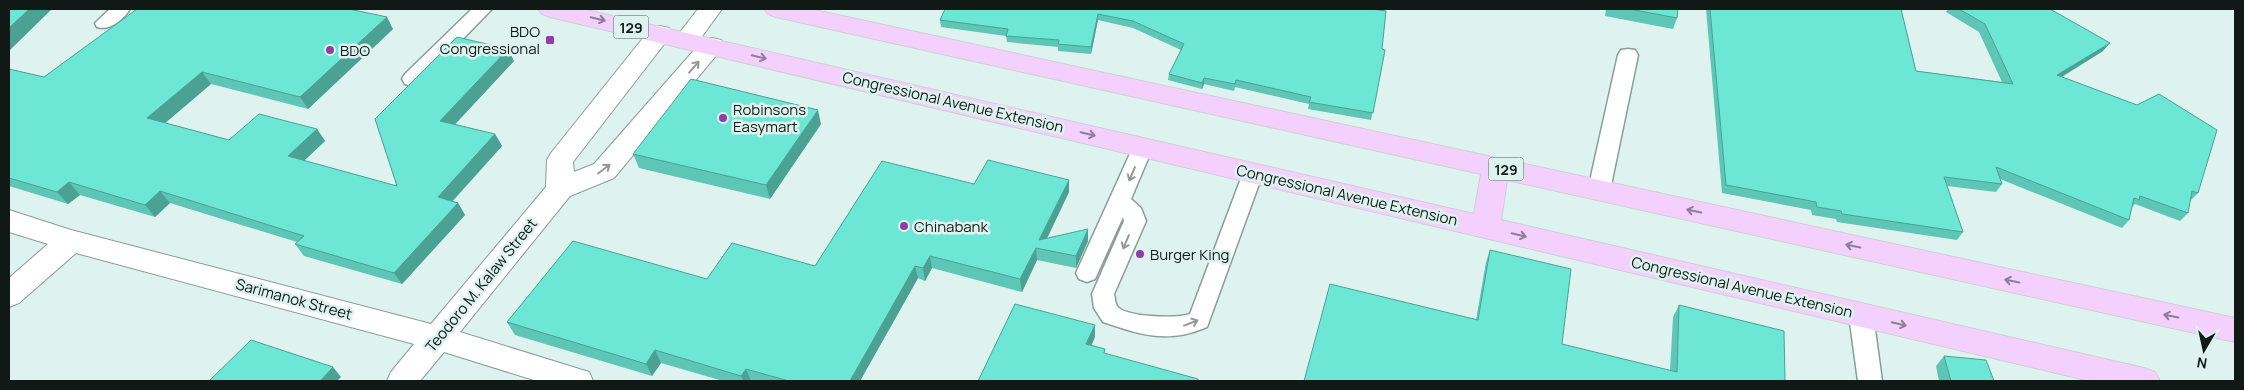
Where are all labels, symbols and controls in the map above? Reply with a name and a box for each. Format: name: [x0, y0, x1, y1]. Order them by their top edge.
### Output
one-way arrow: [589, 15, 605, 25]
road number: 129: [614, 16, 648, 38]
place label: BDO Congressional: [440, 21, 540, 59]
marker: BDO Congressional: [544, 34, 556, 46]
place label: BDO: [340, 40, 370, 61]
marker: BDO: [324, 44, 336, 56]
one-way arrow: [751, 53, 767, 62]
one-way arrow: [688, 61, 699, 74]
street label: Congressional Avenue Extension: [840, 66, 1066, 138]
place label: Robinsons Easymart: [733, 99, 806, 137]
marker: Robinsons Easymart: [717, 112, 729, 124]
one-way arrow: [1080, 130, 1096, 139]
road number: 129: [1488, 157, 1524, 180]
street label: Congressional Avenue Extension: [1234, 159, 1460, 231]
one-way arrow: [597, 164, 610, 175]
one-way arrow: [1126, 166, 1136, 181]
one-way arrow: [1687, 206, 1703, 215]
street label: Teodoro M. Kalaw Street: [420, 213, 542, 357]
place label: Chinabank: [914, 216, 989, 237]
marker: Chinabank: [898, 220, 910, 232]
one-way arrow: [1510, 231, 1526, 240]
one-way arrow: [1120, 234, 1130, 249]
one-way arrow: [1846, 241, 1862, 250]
place label: Burger King: [1150, 244, 1229, 265]
marker: Burger King: [1134, 248, 1146, 260]
street label: Congressional Avenue Extension: [1629, 251, 1855, 323]
street label: Sarimanok Street: [233, 273, 355, 325]
one-way arrow: [2004, 276, 2020, 285]
one-way arrow: [2163, 311, 2179, 320]
one-way arrow: [1183, 318, 1198, 327]
one-way arrow: [1890, 320, 1906, 329]
north arrow: [2179, 325, 2229, 375]
text: N: [2195, 353, 2208, 374]

